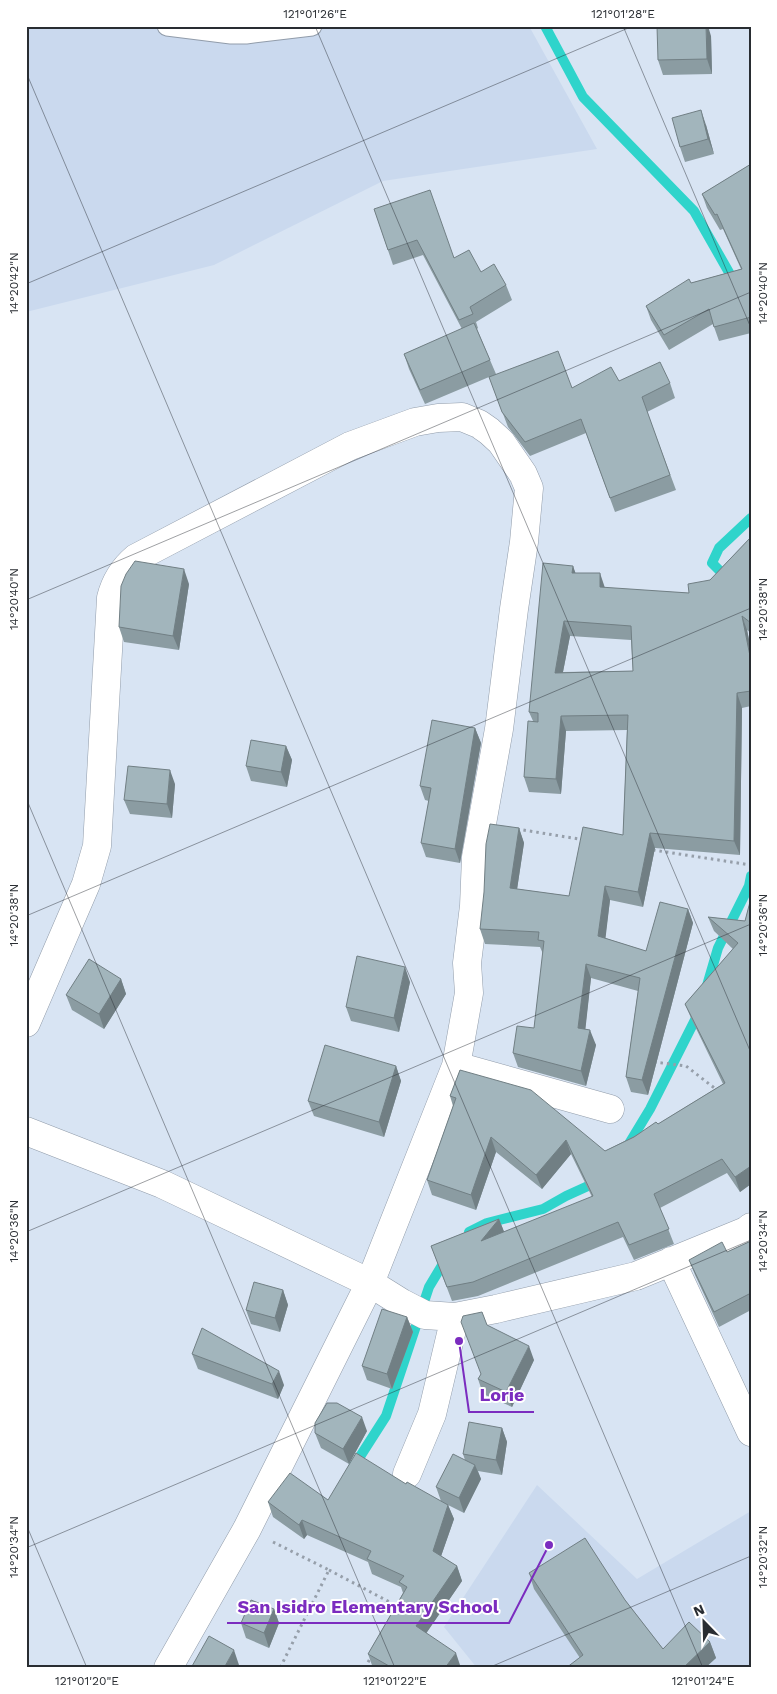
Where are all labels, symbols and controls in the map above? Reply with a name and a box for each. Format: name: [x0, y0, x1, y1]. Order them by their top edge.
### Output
text: 121°01'26"E: [283, 7, 347, 21]
text: 121°01'28"E: [591, 7, 655, 21]
text: 14°20'42"N: [7, 252, 21, 314]
text: 14°20'40"N: [756, 262, 770, 324]
text: 14°20'40"N: [7, 568, 21, 630]
text: 14°20'38"N: [756, 578, 770, 640]
text: 14°20'38"N: [7, 884, 21, 946]
text: 14°20'36"N: [756, 894, 770, 956]
text: 14°20'36"N: [7, 1200, 21, 1262]
text: 14°20'34"N: [756, 1210, 770, 1272]
callout: Lorie: [469, 1379, 534, 1412]
text: Lorie: [480, 1384, 524, 1405]
text: 14°20'34"N: [7, 1516, 21, 1578]
text: 14°20'32"N: [756, 1526, 770, 1588]
callout: San Isidro Elementary School: [227, 1590, 509, 1623]
text: San Isidro Elementary School: [237, 1596, 499, 1617]
north arrow: [680, 1596, 730, 1646]
text: N: [691, 1601, 707, 1619]
text: 121°01'20"E: [55, 1674, 119, 1688]
text: 121°01'22"E: [363, 1674, 427, 1688]
text: 121°01'24"E: [672, 1674, 735, 1688]

